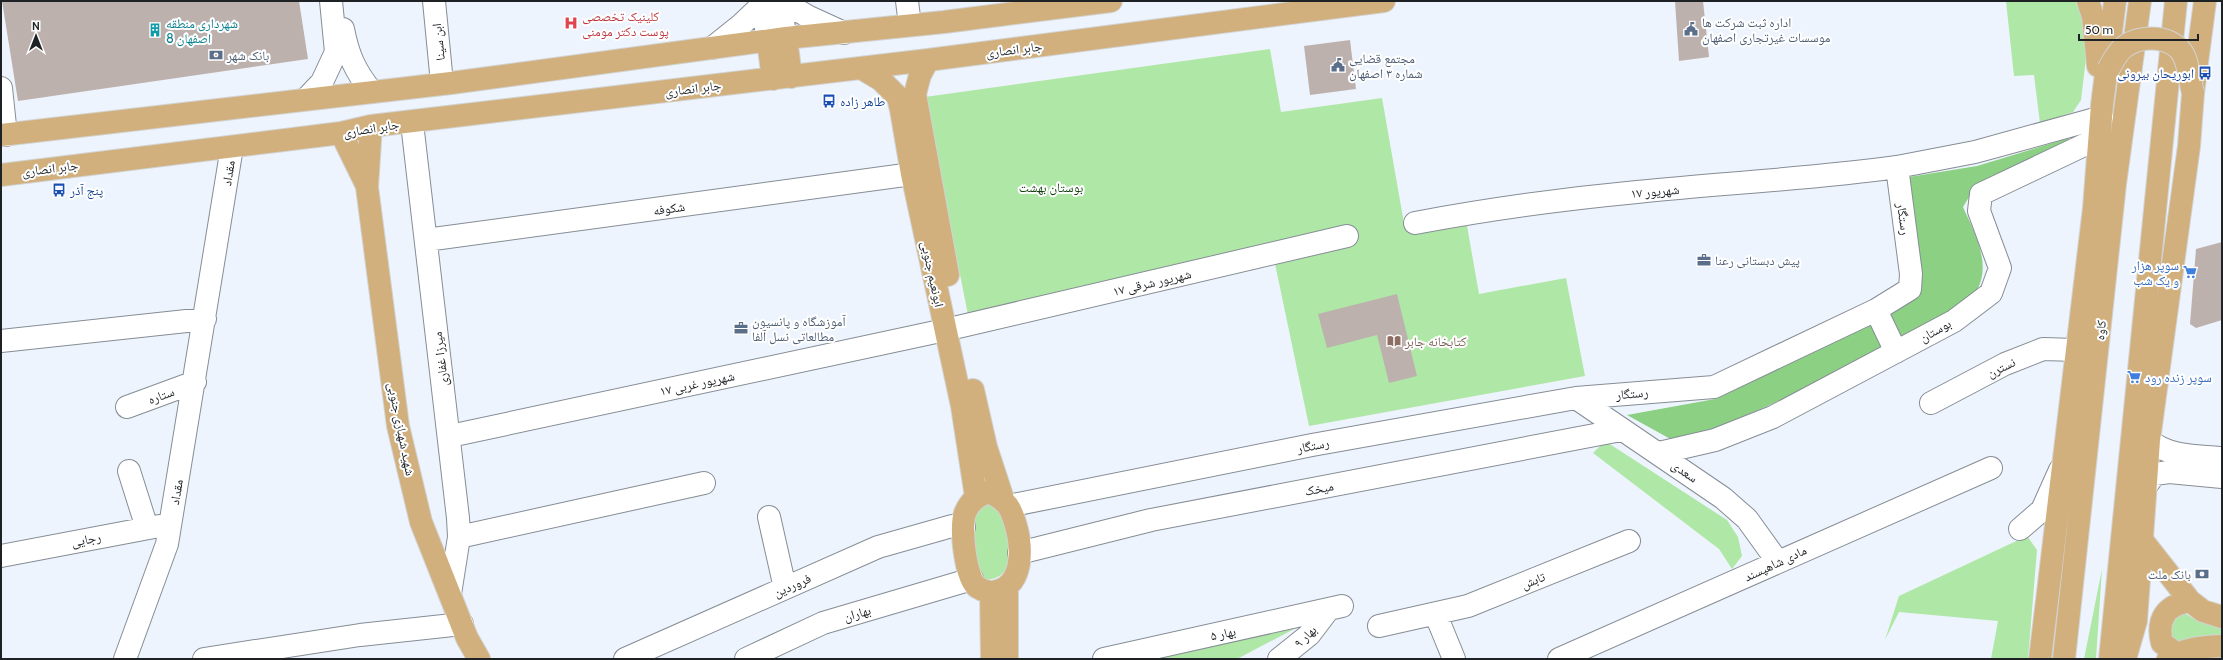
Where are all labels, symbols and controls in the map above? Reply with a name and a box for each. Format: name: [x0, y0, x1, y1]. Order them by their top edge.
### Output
place label: کلینیک تخصصی پوست دکتر مومنی: [582, 8, 669, 40]
place label: اداره ثبت شرکت ها موسسات غیرتجاری اصفهان: [1702, 14, 1831, 46]
place label: شهرداری منطقه 8 اصفهان: [166, 15, 238, 47]
hospital icon: کلینیک تخصصی پوست دکتر مومنی: [563, 15, 579, 31]
north arrow: [16, 16, 56, 56]
scale bar: [2079, 16, 2198, 42]
text: N: [32, 19, 40, 33]
public building icon: اداره ثبت شرکت ها موسسات غیرتجاری اصفهان: [1683, 21, 1699, 37]
building icon: شهرداری منطقه 8 اصفهان: [147, 22, 163, 38]
street label: ابن سینا: [428, 22, 449, 61]
text: 50 m: [2085, 22, 2113, 37]
street label: جابر انصاری: [985, 38, 1043, 61]
bank icon: بانک شهر: [208, 47, 224, 63]
place label: بانک شهر: [226, 47, 269, 64]
place label: مجتمع قضایی شماره ۳ اصفهان: [1349, 50, 1422, 82]
public building icon: مجتمع قضایی شماره ۳ اصفهان: [1330, 57, 1346, 73]
place label: ابوریحان بیرونی: [2117, 65, 2194, 82]
bus stop icon: ابوریحان بیرونی: [2197, 65, 2213, 81]
street label: جابر انصاری: [664, 77, 722, 100]
bus stop icon: طاهر زاده: [821, 93, 837, 109]
place label: طاهر زاده: [840, 93, 885, 110]
street label: جابر انصاری: [342, 116, 400, 141]
street label: جابر انصاری: [21, 157, 79, 180]
street label: مقداد: [218, 159, 238, 187]
park label: بوستان بهشت: [1019, 179, 1083, 196]
street label: ۱۷ شهریور: [1630, 181, 1680, 202]
bus stop icon: پنج آذر: [51, 182, 67, 198]
place label: پنج آذر: [69, 182, 103, 200]
street label: شکوفه: [652, 198, 686, 219]
street label: رستگار: [1893, 201, 1914, 236]
street label: ابونعیم جنوبی: [917, 240, 948, 309]
office icon: پیش دبستانی رعنا: [1696, 252, 1712, 268]
place label: پیش دبستانی رعنا: [1715, 252, 1800, 269]
place label: سوپر هزار و یک شب: [2131, 257, 2179, 289]
supermarket icon: سوپر هزار و یک شب: [2182, 264, 2198, 280]
street label: ۱۷ شهریور شرقی: [1111, 265, 1193, 300]
place label: آموزشگاه و پانسیون مطالعاتی نسل آلفا: [752, 313, 846, 345]
street label: بوستان: [1916, 315, 1954, 346]
street label: کاوه: [2091, 319, 2110, 341]
office icon: آموزشگاه و پانسیون مطالعاتی نسل آلفا: [733, 320, 749, 336]
street label: میرزا غفاری: [429, 331, 452, 387]
library icon: کتابخانه جابر: [1386, 333, 1402, 349]
place label: کتابخانه جابر: [1404, 333, 1467, 350]
street label: نسترن: [1984, 353, 2018, 381]
street label: ۱۷ شهریور غربی: [658, 367, 736, 400]
supermarket icon: سوپر زنده رود: [2126, 369, 2142, 385]
place label: سوپر زنده رود: [2145, 369, 2212, 386]
street label: شهید شهبازی جنوبی: [384, 381, 419, 477]
street label: ستاره: [146, 383, 177, 408]
street label: رستگار: [1614, 384, 1649, 403]
street label: رستگار: [1295, 434, 1331, 457]
street label: سعدی: [1668, 456, 1701, 486]
street label: میخک: [1303, 477, 1335, 499]
street label: مقداد: [166, 478, 186, 506]
street label: رجایی: [70, 528, 102, 551]
street label: مادی شاهپسند: [1741, 542, 1809, 585]
place label: بانک ملت: [2148, 566, 2191, 582]
bank icon: بانک ملت: [2194, 566, 2210, 582]
street label: تابش: [1519, 568, 1548, 593]
street label: فروردین: [771, 570, 814, 601]
street label: بهاران: [842, 602, 873, 625]
street label: بهار ۹: [1290, 621, 1320, 651]
street label: بهار ۵: [1209, 623, 1237, 644]

